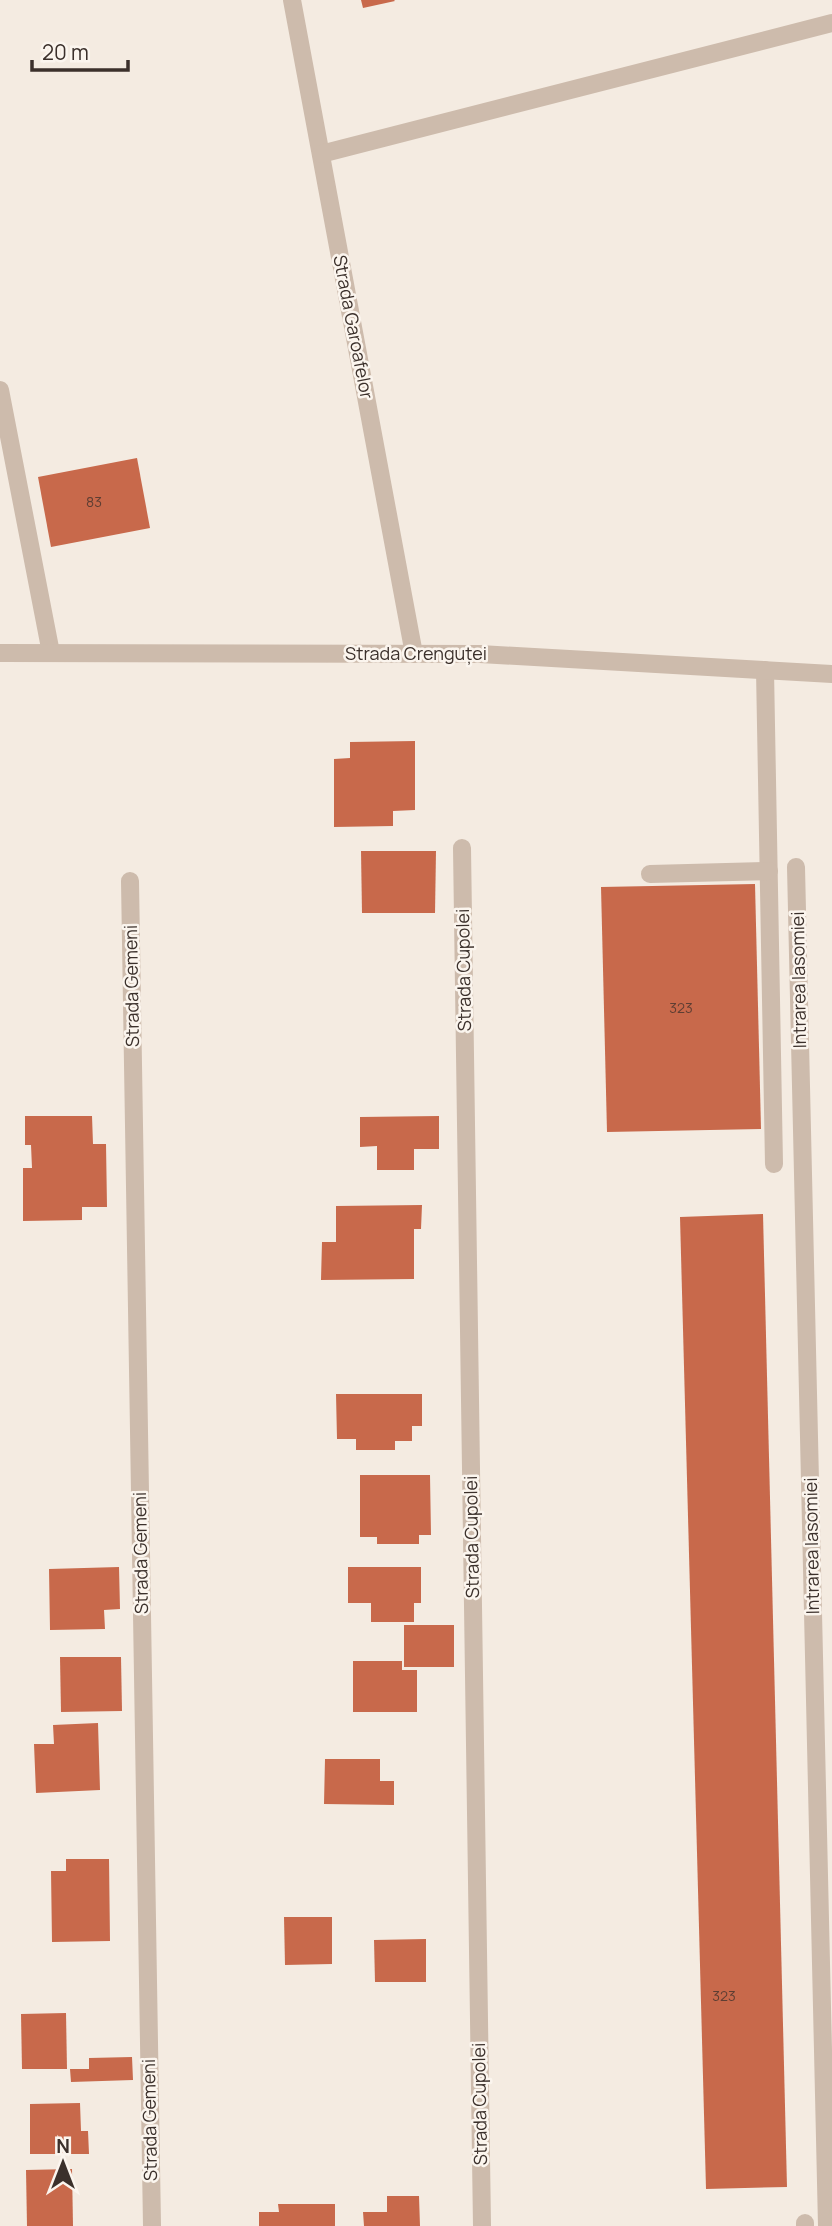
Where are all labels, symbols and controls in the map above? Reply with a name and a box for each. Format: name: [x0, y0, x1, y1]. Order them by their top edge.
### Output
scale bar: [32, 28, 128, 72]
text: 20 m: [42, 38, 89, 66]
street label: Strada Garoafelor: [328, 253, 380, 401]
house number: 83: [86, 492, 102, 511]
street label: Strada Crenguței: [345, 641, 487, 665]
street label: Strada Cupolei: [450, 909, 476, 1031]
street label: Intrarea Iasomiei: [785, 911, 811, 1049]
street label: Strada Gemeni: [118, 925, 144, 1047]
house number: 323: [669, 998, 693, 1017]
street label: Strada Cupolei: [458, 1476, 484, 1598]
street label: Intrarea Iasomiei: [798, 1477, 824, 1615]
street label: Strada Gemeni: [127, 1492, 153, 1614]
house number: 323: [712, 1986, 736, 2005]
street label: Strada Cupolei: [466, 2043, 492, 2165]
street label: Strada Gemeni: [136, 2059, 162, 2181]
north arrow: [28, 2128, 98, 2198]
text: N: [56, 2133, 70, 2159]

